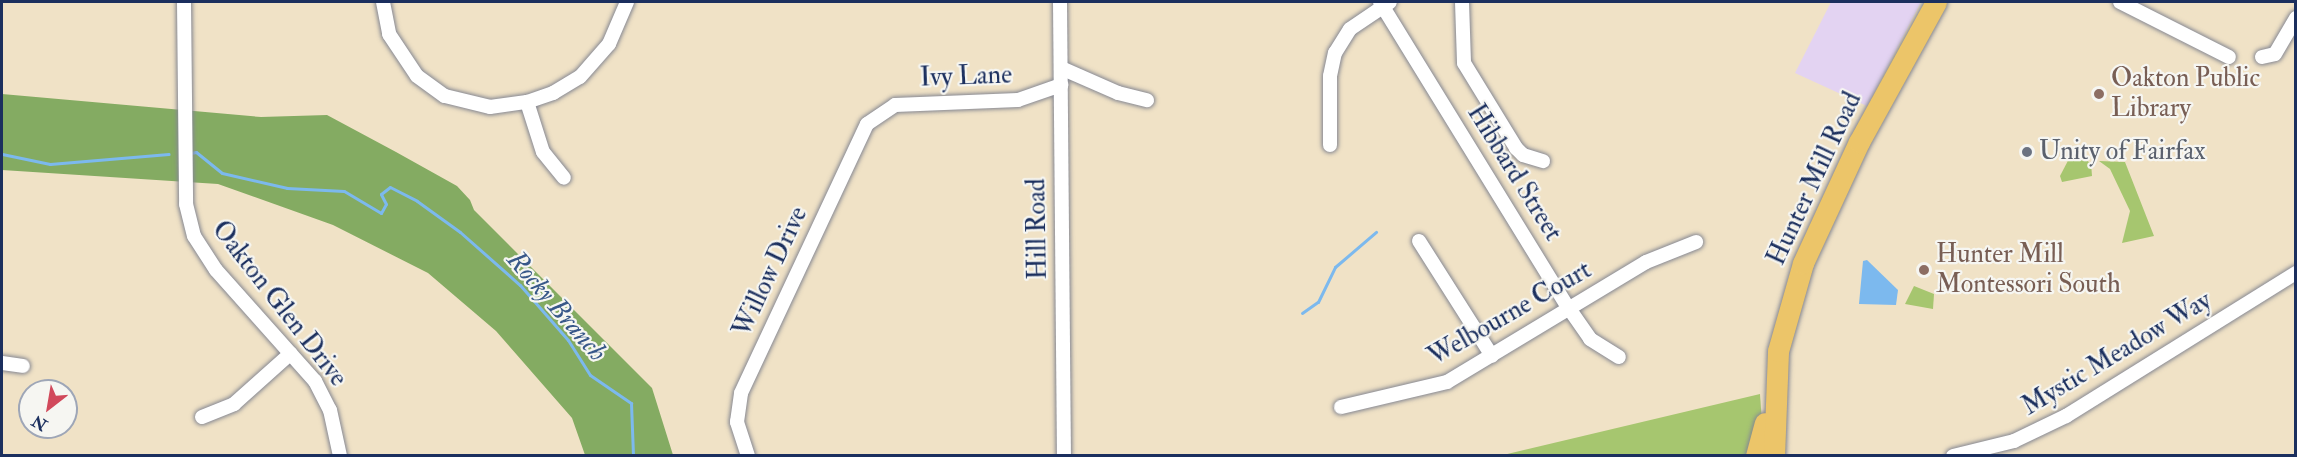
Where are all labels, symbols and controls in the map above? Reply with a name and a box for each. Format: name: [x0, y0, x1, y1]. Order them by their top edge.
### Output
street label: Ivy Lane: [919, 60, 1013, 94]
place label: Oakton Public Library: [2111, 63, 2260, 124]
street label: Hunter Mill Road: [1761, 87, 1869, 271]
marker: Oakton Public Library: [2092, 87, 2106, 101]
street label: Hibbard Street: [1460, 99, 1568, 247]
place label: Unity of Fairfax: [2039, 136, 2206, 168]
marker: Unity of Fairfax: [2020, 145, 2034, 159]
street label: Hill Road: [1022, 178, 1054, 280]
street label: Willow Drive: [727, 202, 815, 342]
street label: Oakton Glen Drive: [205, 215, 353, 393]
place label: Hunter Mill Montessori South: [1936, 239, 2121, 300]
water label: Rocky Branch: [500, 244, 614, 368]
street label: Welbourne Court: [1423, 255, 1597, 373]
marker: Hunter Mill Montessori South: [1917, 263, 1931, 277]
street label: Mystic Meadow Way: [2017, 285, 2217, 423]
north arrow: [18, 379, 78, 439]
text: N: [28, 410, 51, 435]

